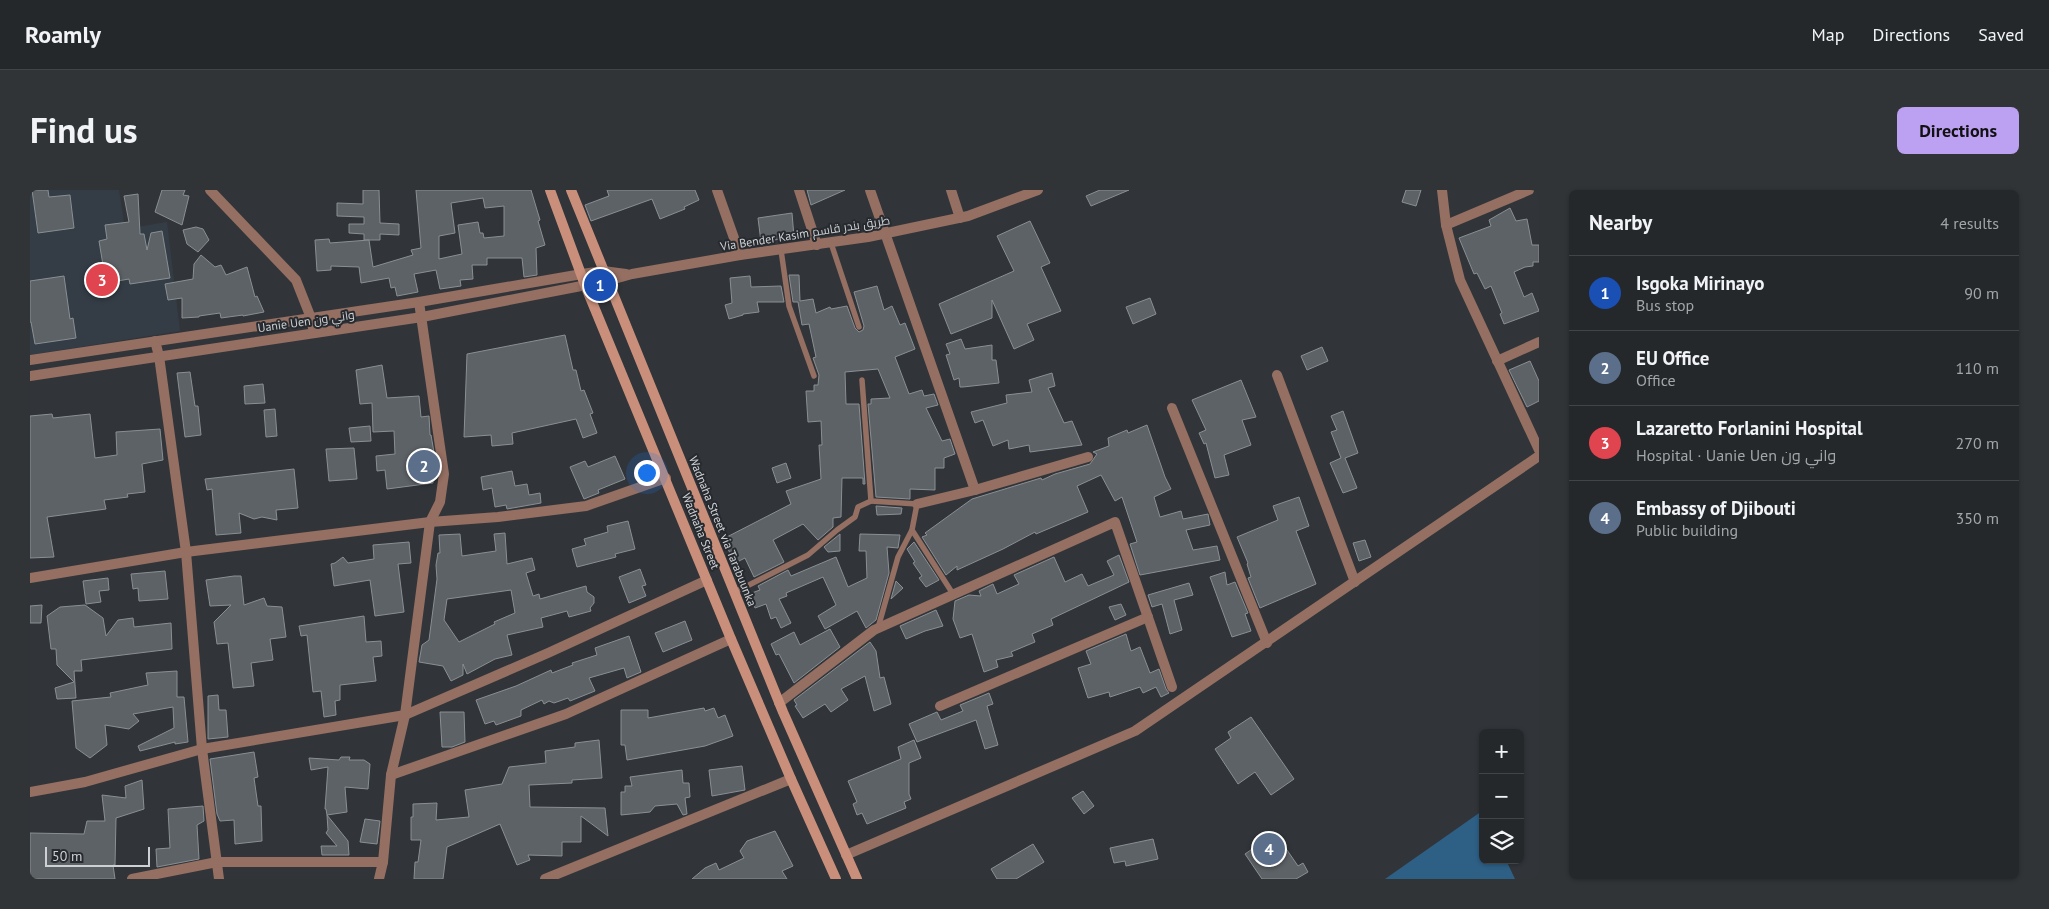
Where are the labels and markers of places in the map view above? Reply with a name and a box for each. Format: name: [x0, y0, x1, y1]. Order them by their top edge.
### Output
pin: 3: [86, 261, 118, 299]
pin: 1: [584, 266, 616, 304]
pin: 2: [408, 447, 440, 485]
pin: 4: [1253, 830, 1285, 868]

